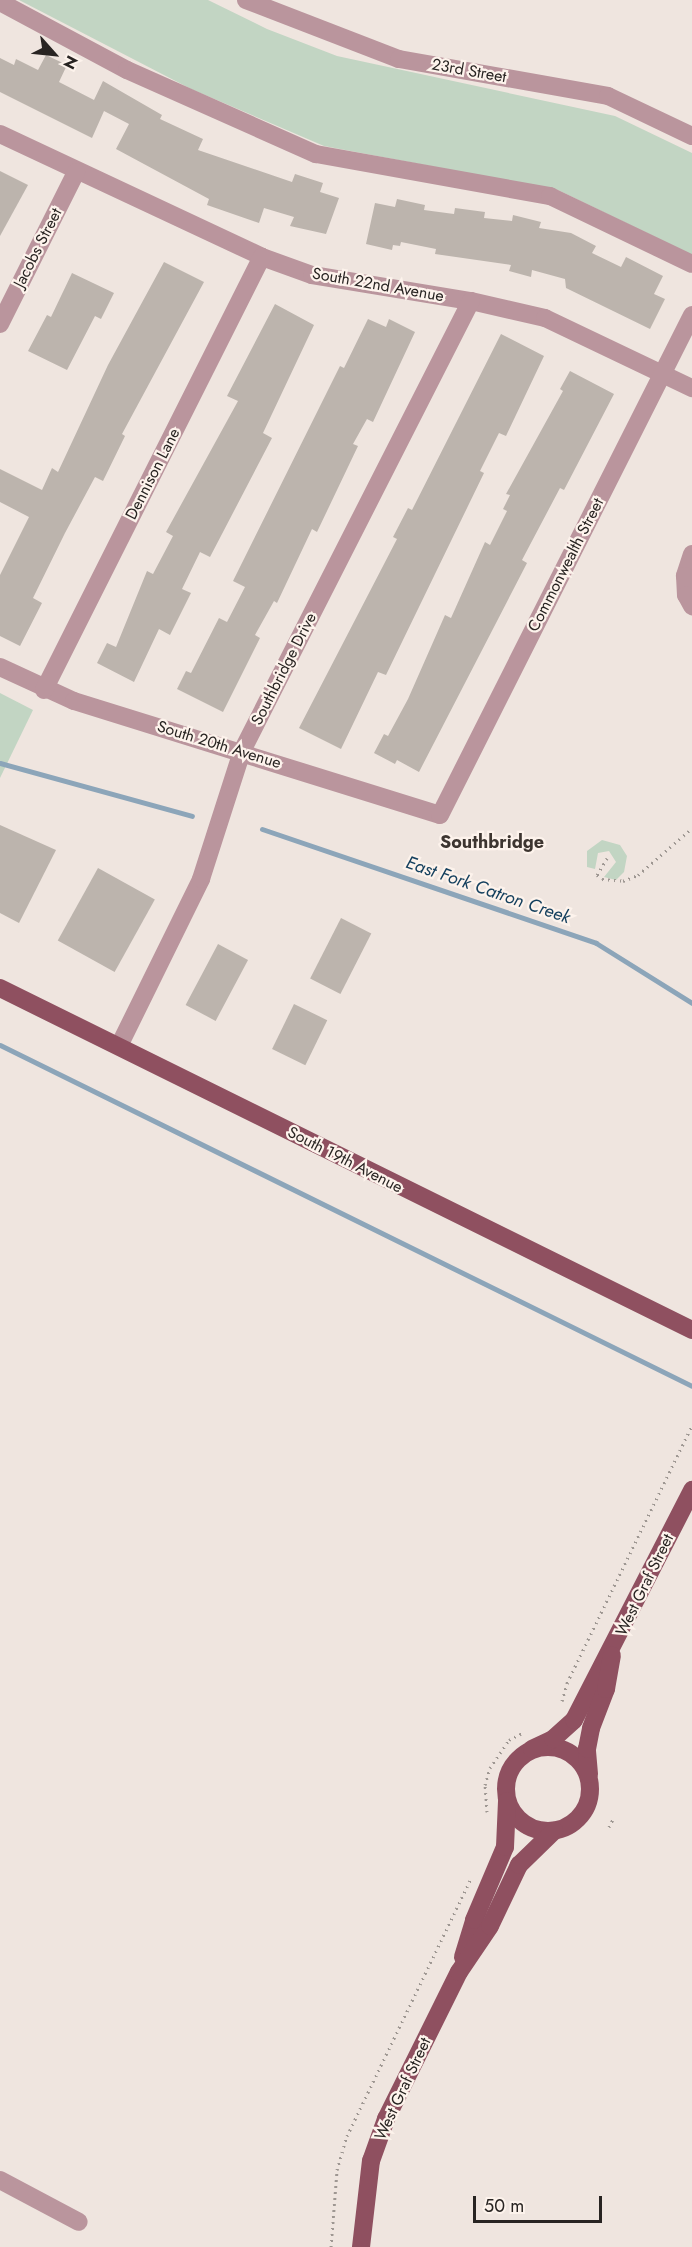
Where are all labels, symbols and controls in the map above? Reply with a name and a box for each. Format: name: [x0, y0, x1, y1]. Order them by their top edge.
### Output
north arrow: [24, 24, 84, 84]
text: N: [57, 52, 84, 73]
street label: 23rd Street: [430, 55, 508, 87]
street label: Jacobs Street: [10, 205, 66, 291]
street label: South 22nd Avenue: [311, 264, 445, 306]
street label: Dennison Lane: [122, 425, 184, 523]
street label: Commonwealth Street: [524, 495, 608, 635]
street label: Southbridge Drive: [247, 610, 321, 728]
street label: South 20th Avenue: [155, 717, 283, 773]
district label: Southbridge: [440, 831, 544, 853]
water label: East Fork Catron Creek: [403, 852, 573, 928]
street label: South 19th Avenue: [284, 1123, 406, 1197]
street label: West Graf Street: [612, 1531, 678, 1639]
street label: West Graf Street: [371, 2035, 435, 2143]
scale bar: [476, 2184, 605, 2222]
text: 50 m: [484, 2193, 524, 2219]

